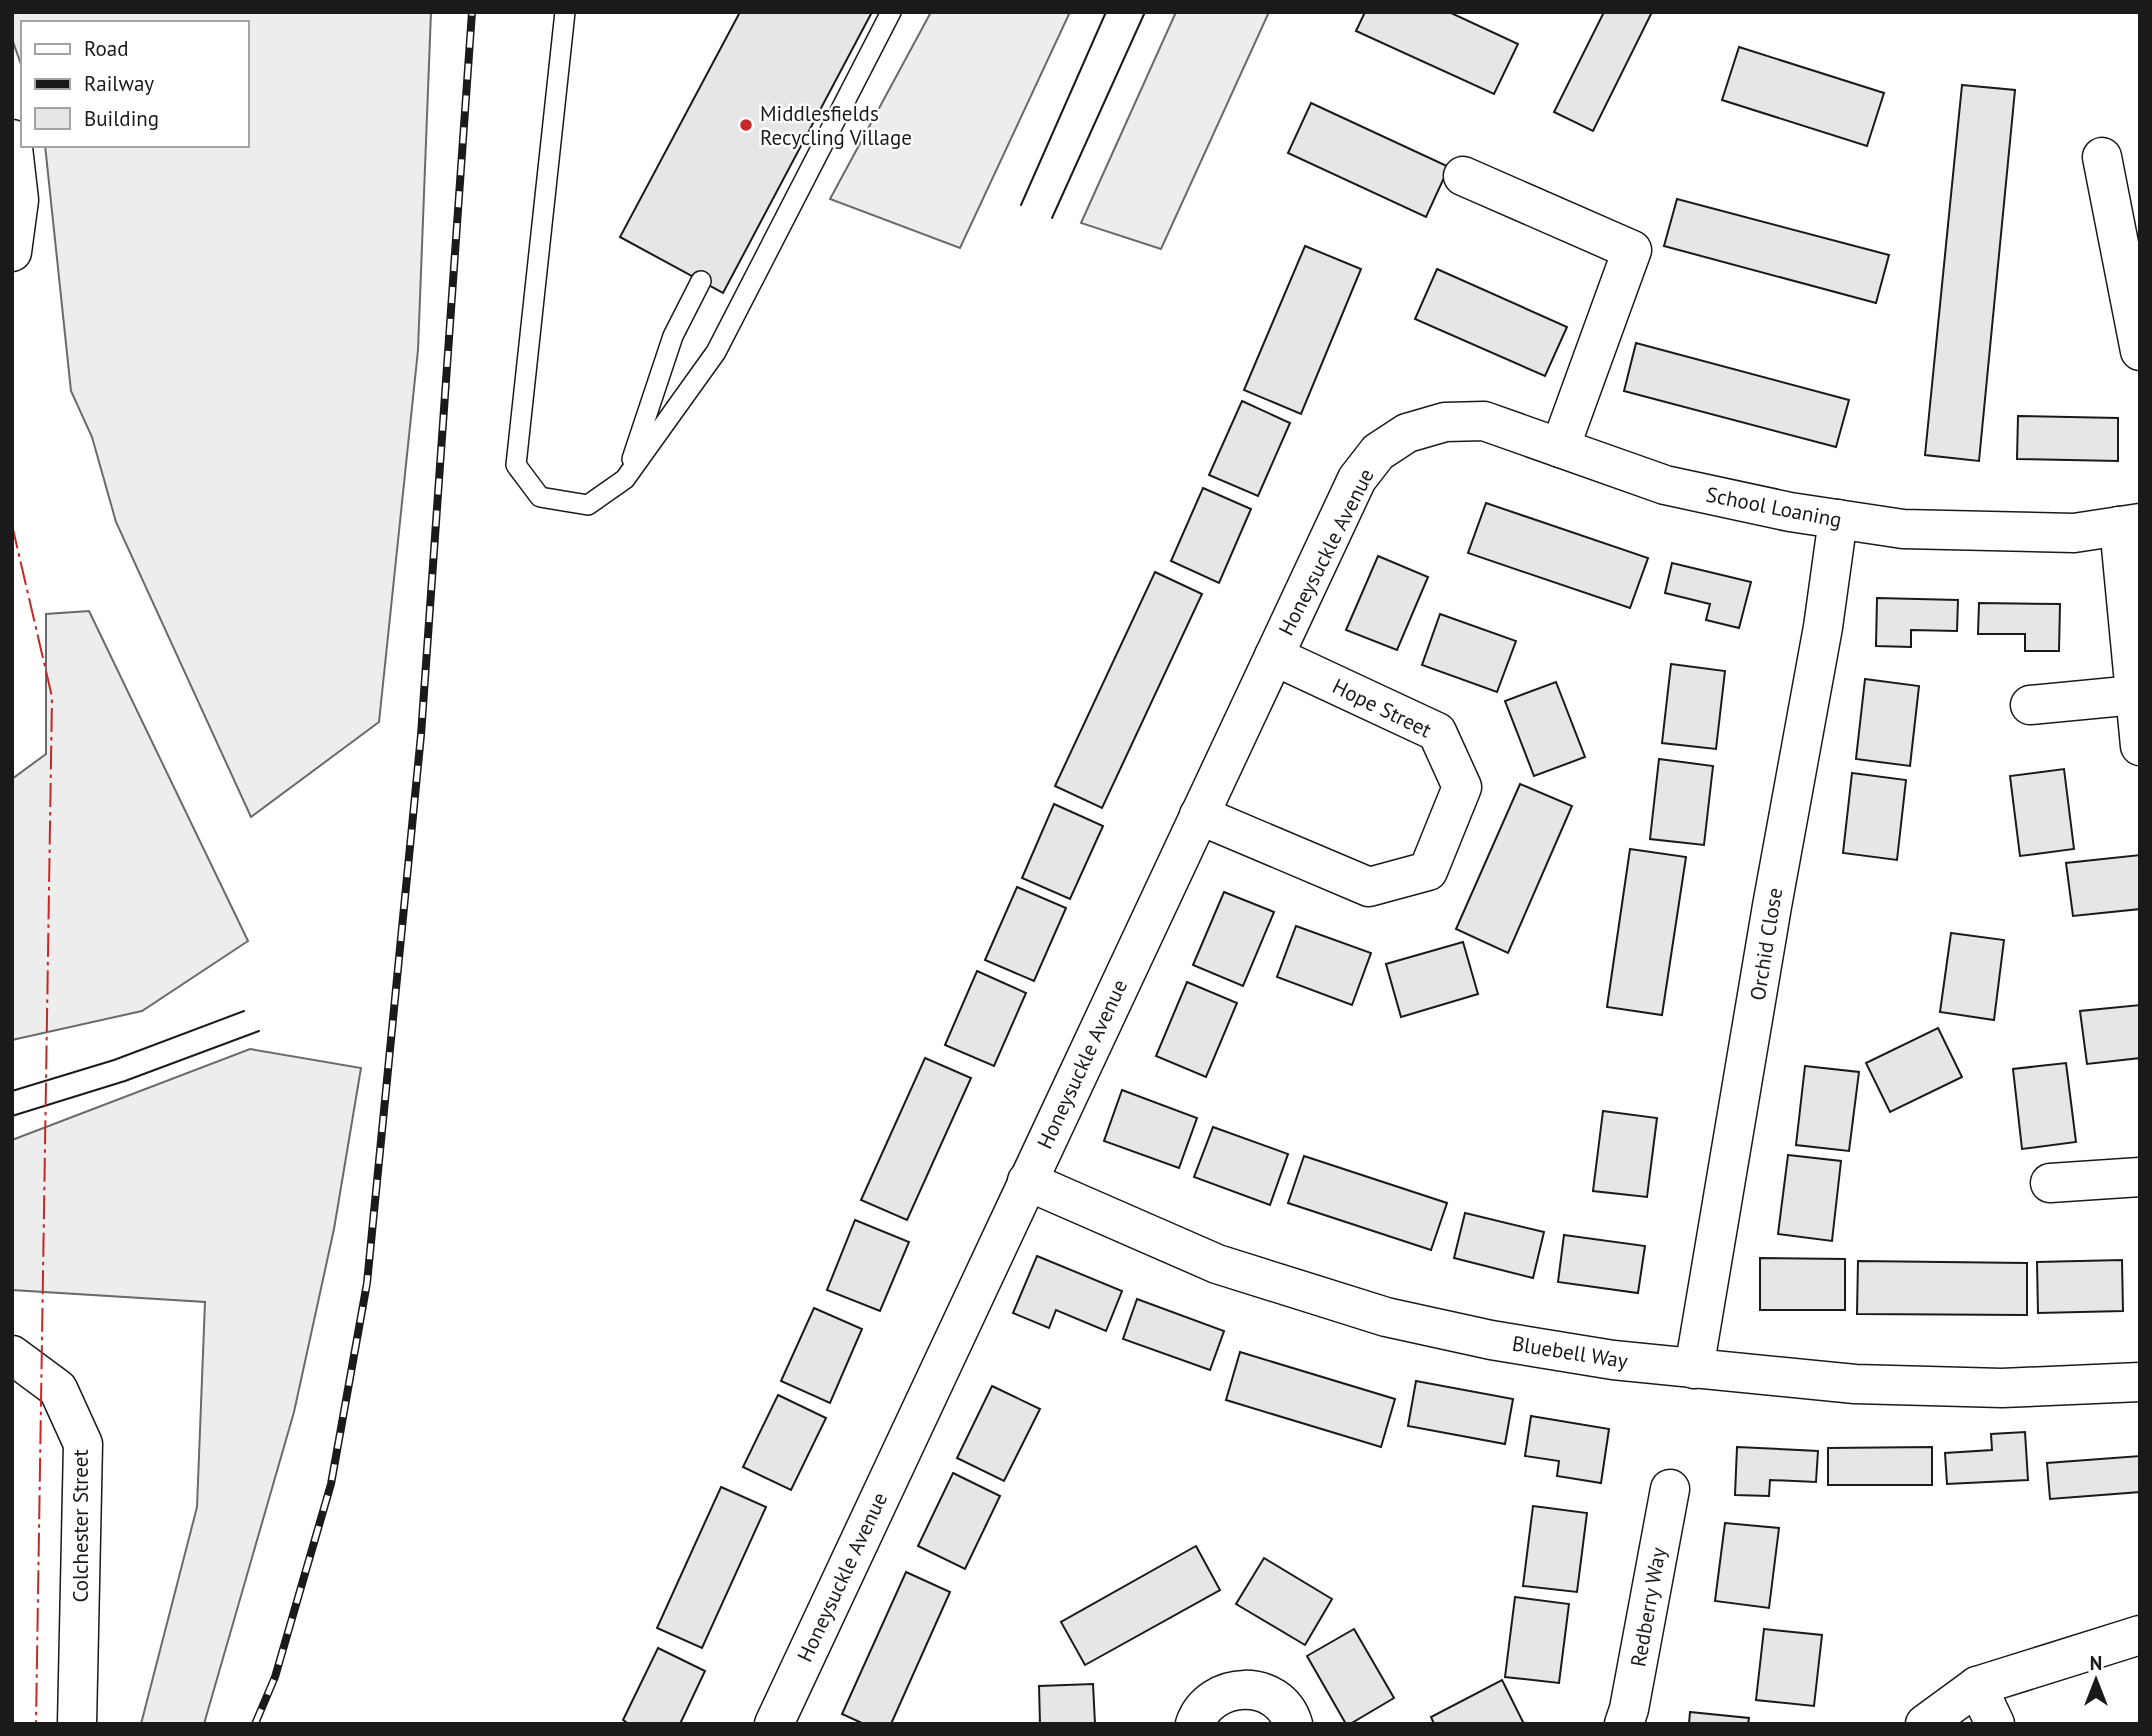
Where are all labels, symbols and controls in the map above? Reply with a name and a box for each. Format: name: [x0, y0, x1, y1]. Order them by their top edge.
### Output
legend: [21, 21, 248, 147]
text: Road: [84, 35, 128, 62]
text: Railway: [84, 70, 154, 97]
place label: Middlesfields Recycling Village: [760, 100, 912, 151]
text: Building: [84, 105, 159, 132]
marker: Middlesfields Recycling Village: [738, 117, 754, 133]
street label: Honeysuckle Avenue: [1272, 464, 1380, 640]
street label: School Loaning: [1704, 481, 1844, 533]
street label: Hope Street: [1328, 672, 1436, 744]
street label: Orchid Close: [1744, 886, 1788, 1002]
street label: Honeysuckle Avenue: [1031, 975, 1133, 1153]
street label: Bluebell Way: [1510, 1330, 1630, 1374]
street label: Colchester Street: [67, 1449, 94, 1603]
street label: Honeysuckle Avenue: [791, 1488, 893, 1666]
street label: Redberry Way: [1624, 1545, 1672, 1669]
north arrow: [2061, 1645, 2131, 1715]
text: N: [2090, 1651, 2102, 1675]

